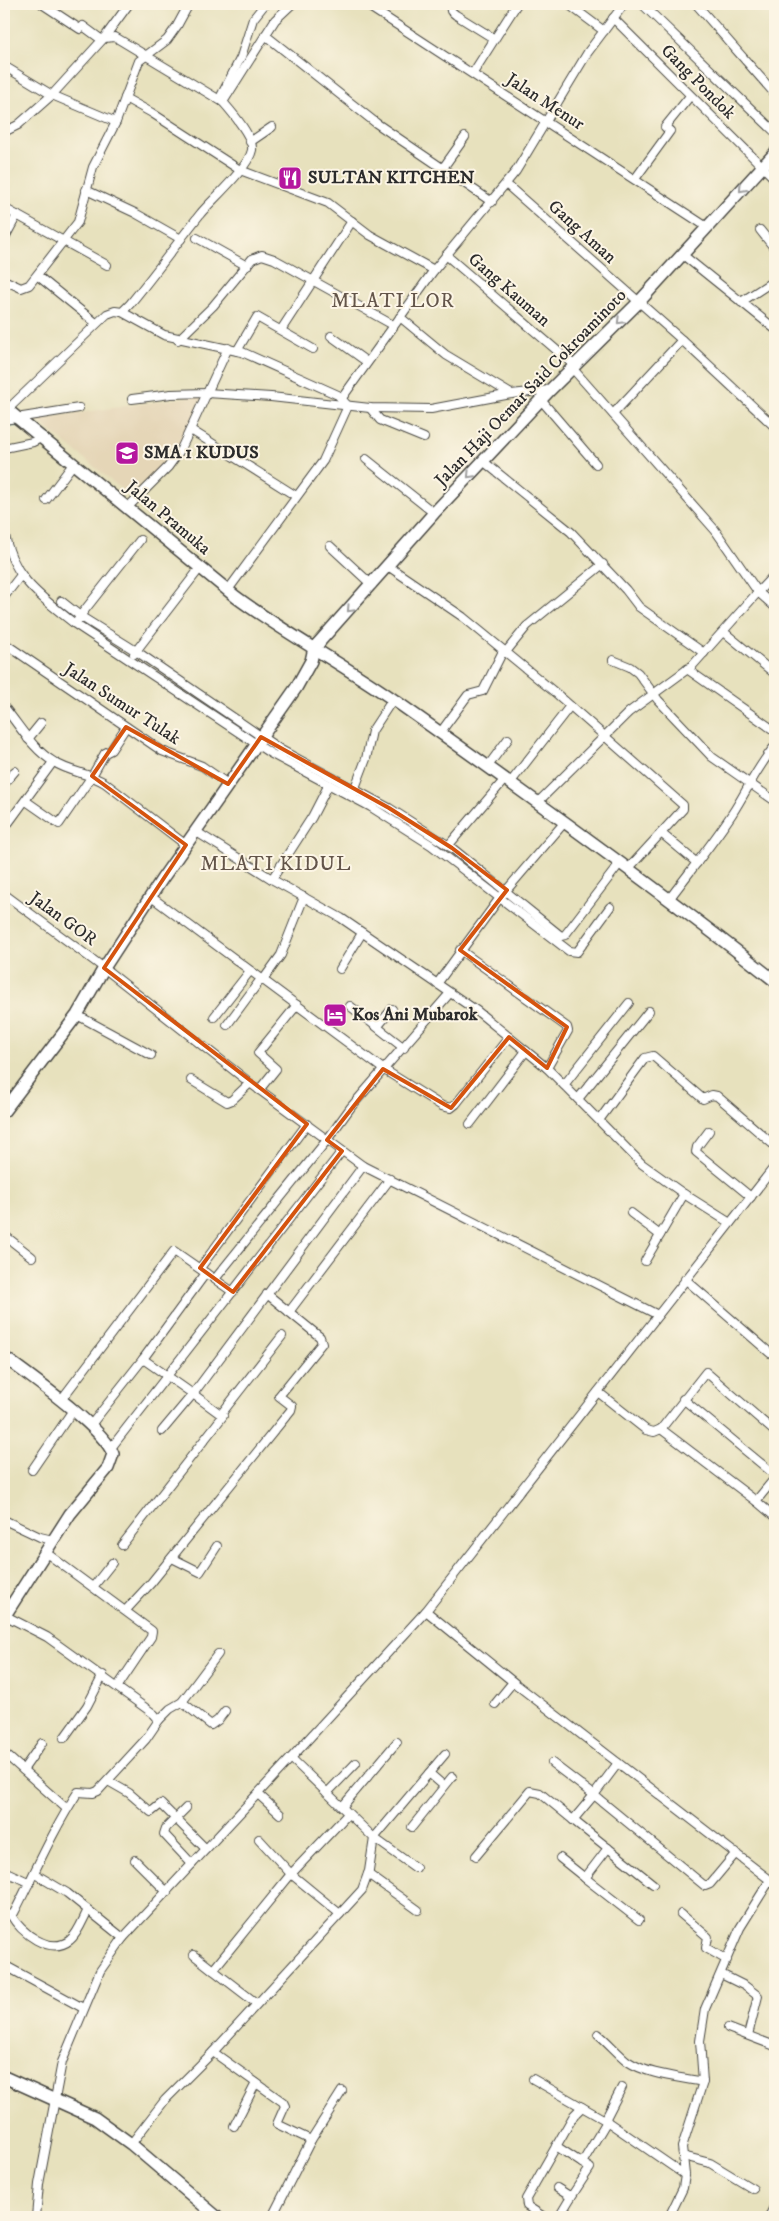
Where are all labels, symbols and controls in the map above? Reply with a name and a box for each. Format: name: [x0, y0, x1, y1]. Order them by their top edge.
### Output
street label: Gang Pondok: [656, 40, 740, 124]
street label: Jalan Menur: [500, 67, 589, 136]
restaurant icon: SULTAN KITCHEN: [277, 165, 303, 191]
place label: SULTAN KITCHEN: [308, 167, 475, 189]
one-way arrow: [739, 183, 748, 192]
street label: Gang Aman: [543, 196, 621, 269]
street label: Gang Kauman: [463, 248, 555, 332]
street label: Jalan Haji Oemar Said Cokroaminoto: [429, 284, 632, 493]
district label: MLATI LOR: [331, 289, 455, 314]
one-way arrow: [617, 315, 626, 324]
school or university icon: SMA 1 KUDUS: [114, 440, 140, 466]
place label: SMA 1 KUDUS: [144, 442, 259, 464]
one-way arrow: [467, 469, 476, 478]
street label: Jalan Pramuka: [119, 475, 215, 560]
one-way arrow: [347, 603, 356, 612]
street label: Jalan Sumur Tulak: [58, 657, 184, 750]
district label: MLATI KIDUL: [201, 852, 351, 877]
street label: Jalan GOR: [23, 886, 101, 951]
hotel icon: Kos Ani Mubarok: [322, 1002, 348, 1028]
place label: Kos Ani Mubarok: [352, 1004, 479, 1026]

